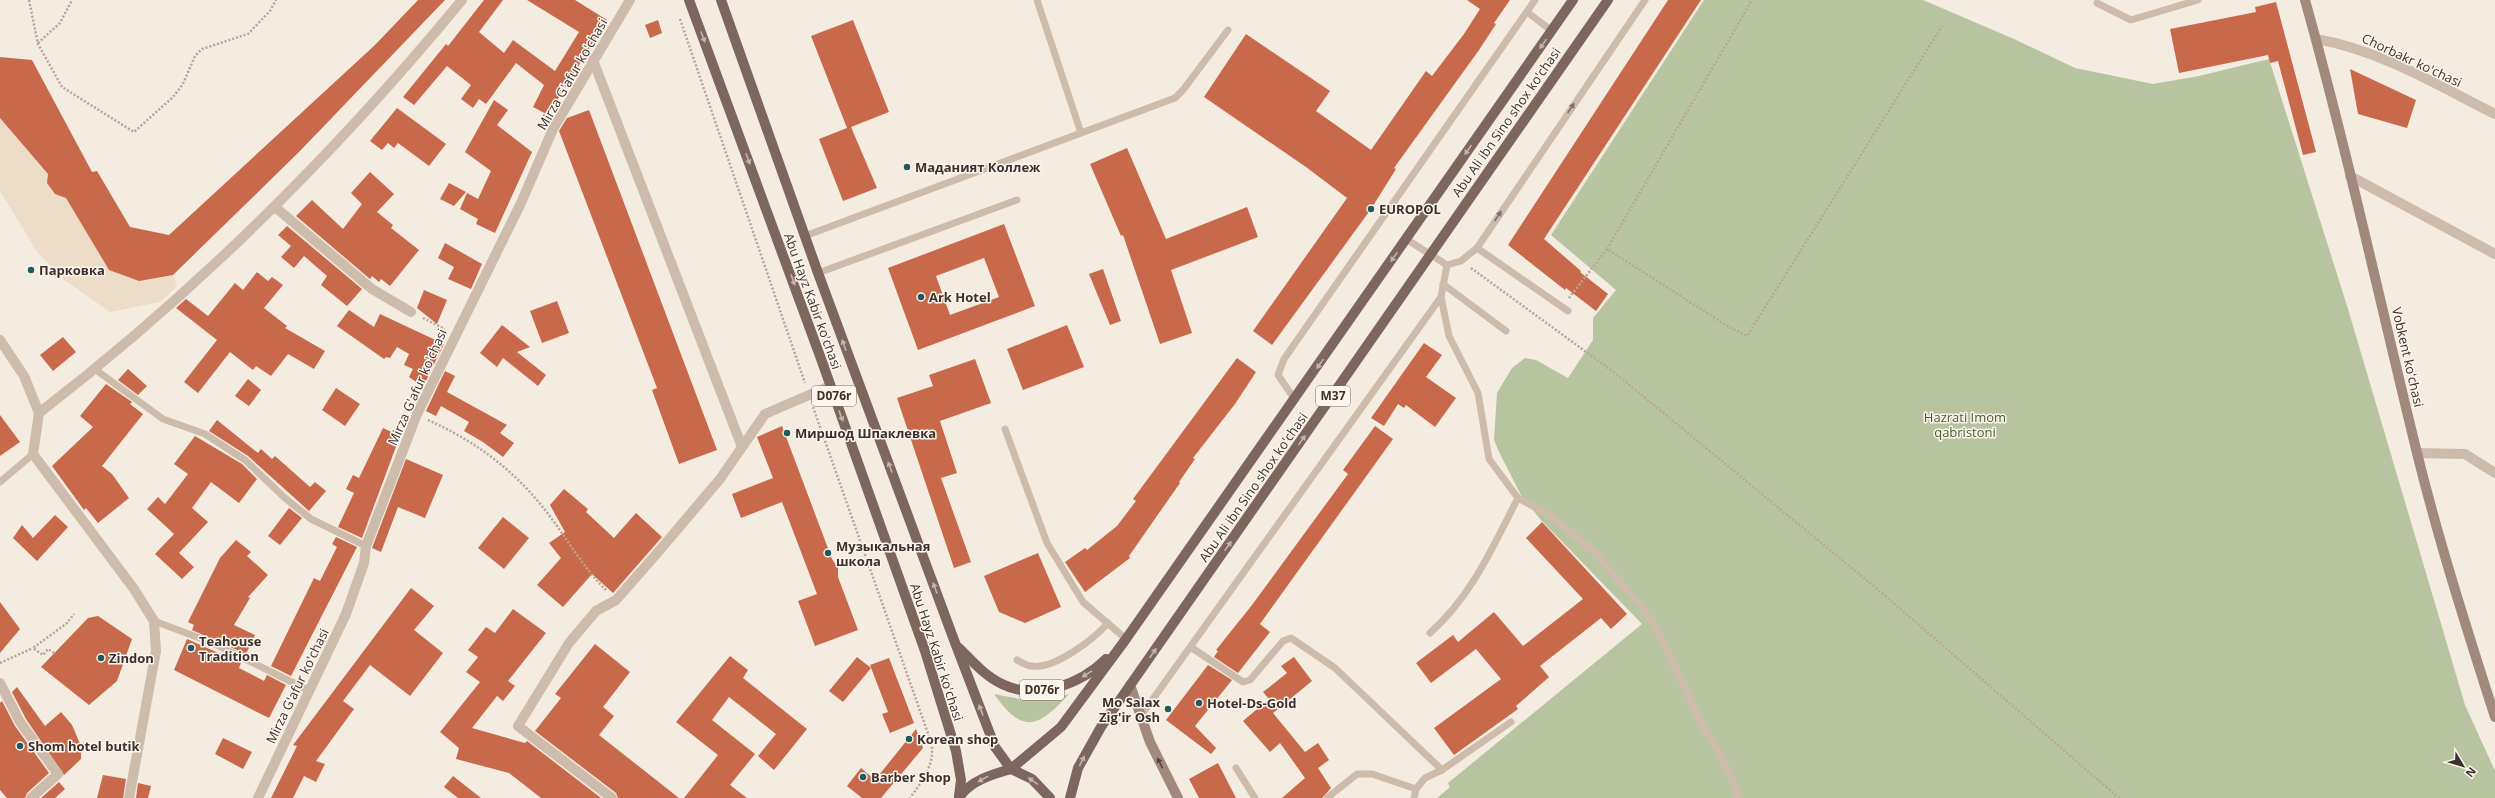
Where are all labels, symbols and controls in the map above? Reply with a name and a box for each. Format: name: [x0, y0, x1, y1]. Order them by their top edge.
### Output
street label: Mirza G'afur ko'chasi: [533, 15, 611, 133]
street label: Chorbakr ko'chasi: [2359, 29, 2465, 91]
one-way arrow: [700, 31, 706, 43]
one-way arrow: [1539, 38, 1547, 49]
street label: Abu Ali ibn Sino shox ko'chasi: [1447, 44, 1565, 200]
one-way arrow: [1567, 103, 1575, 113]
one-way arrow: [1464, 145, 1472, 155]
one-way arrow: [745, 153, 751, 165]
place label: Маданият Коллеж: [915, 158, 1041, 176]
marker: Маданият Коллеж: [902, 162, 912, 172]
place label: EUROPOL: [1379, 200, 1441, 218]
marker: EUROPOL: [1366, 204, 1376, 214]
one-way arrow: [1494, 211, 1502, 221]
street label: Abu Hayz Kabir ko'chasi: [780, 230, 846, 372]
one-way arrow: [1390, 252, 1398, 262]
place label: Парковка: [39, 261, 105, 279]
marker: Парковка: [26, 265, 36, 275]
one-way arrow: [790, 275, 796, 287]
place label: Ark Hotel: [929, 288, 991, 306]
marker: Ark Hotel: [916, 292, 926, 302]
street label: Vobkent koʻchasi: [2388, 305, 2428, 409]
street label: Mirza G'afur ko'chasi: [383, 326, 451, 448]
one-way arrow: [841, 338, 847, 350]
one-way arrow: [1316, 359, 1324, 369]
road number: D076r: [812, 386, 856, 406]
road number: M37: [1316, 386, 1350, 406]
park label: Hazrati Imom qabristoni: [1924, 408, 2006, 441]
street label: Abu Ali ibn Sino shox ko'chasi: [1194, 409, 1312, 565]
one-way arrow: [838, 411, 844, 423]
place label: Миршод Шпаклевка: [795, 424, 936, 442]
marker: Миршод Шпаклевка: [782, 428, 792, 438]
one-way arrow: [1298, 434, 1306, 445]
one-way arrow: [886, 460, 892, 472]
place label: Музыкальная школа: [836, 537, 930, 570]
one-way arrow: [1224, 541, 1232, 552]
marker: Музыкальная школа: [823, 548, 833, 558]
street label: Abu Hayz Kabir ko'chasi: [906, 581, 968, 723]
one-way arrow: [932, 582, 938, 594]
street label: Mirza G'afur ko'chasi: [261, 625, 333, 747]
place label: Teahouse Tradition: [199, 632, 262, 665]
marker: Teahouse Tradition: [186, 643, 196, 653]
one-way arrow: [1149, 647, 1157, 658]
place label: Zindon: [109, 649, 154, 667]
marker: Zindon: [96, 653, 106, 663]
one-way arrow: [1082, 670, 1092, 678]
road number: D076r: [1020, 680, 1064, 700]
place label: Mo Salax Zig'ir Osh: [1099, 693, 1160, 726]
place label: Hotel-Ds-Gold: [1207, 694, 1296, 712]
marker: Hotel-Ds-Gold: [1194, 698, 1204, 708]
one-way arrow: [978, 704, 984, 716]
marker: Mo Salax Zig'ir Osh: [1163, 704, 1173, 714]
place label: Korean shop: [917, 730, 998, 748]
marker: Korean shop: [904, 734, 914, 744]
place label: Shom hotel butik: [28, 737, 141, 755]
marker: Shom hotel butik: [15, 741, 25, 751]
north arrow: [2443, 746, 2483, 786]
one-way arrow: [1079, 755, 1085, 767]
one-way arrow: [1157, 758, 1163, 769]
text: N: [2463, 764, 2480, 781]
place label: Barber Shop: [871, 768, 951, 786]
marker: Barber Shop: [858, 772, 868, 782]
one-way arrow: [977, 775, 989, 782]
one-way arrow: [1027, 777, 1038, 785]

